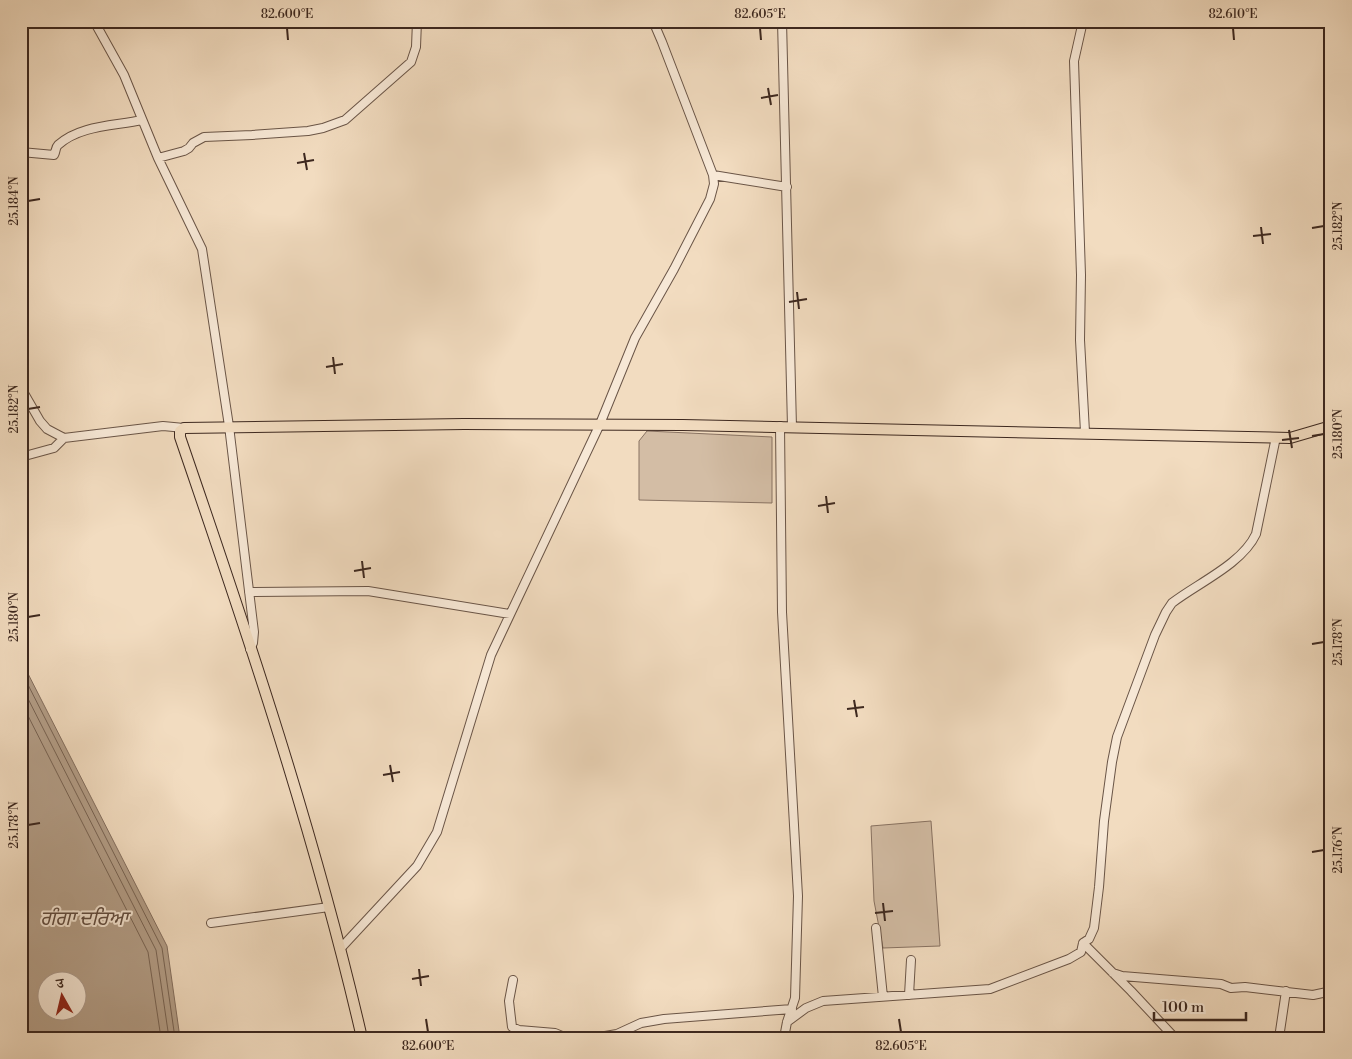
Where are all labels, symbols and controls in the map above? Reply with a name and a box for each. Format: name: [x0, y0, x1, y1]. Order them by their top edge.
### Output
text: 82.600°E: [261, 7, 313, 22]
text: 82.605°E: [734, 7, 786, 22]
text: 82.610°E: [1208, 7, 1258, 22]
text: 25.184°N: [7, 176, 22, 226]
text: 25.182°N: [1331, 202, 1346, 250]
text: 25.182°N: [7, 385, 22, 433]
text: 25.180°N: [1331, 409, 1346, 459]
text: 25.180°N: [7, 592, 22, 642]
text: 25.178°N: [1331, 618, 1346, 666]
text: 25.178°N: [7, 801, 22, 849]
text: 25.176°N: [1331, 826, 1346, 874]
water label: ਗੰਗਾ ਦਰਿਆ: [40, 907, 131, 932]
north arrow: [38, 972, 88, 1022]
text: उ: [55, 975, 66, 994]
scale bar: [1154, 989, 1247, 1021]
text: 100 m: [1162, 998, 1204, 1017]
text: 82.600°E: [402, 1039, 454, 1054]
text: 82.605°E: [875, 1039, 927, 1054]

